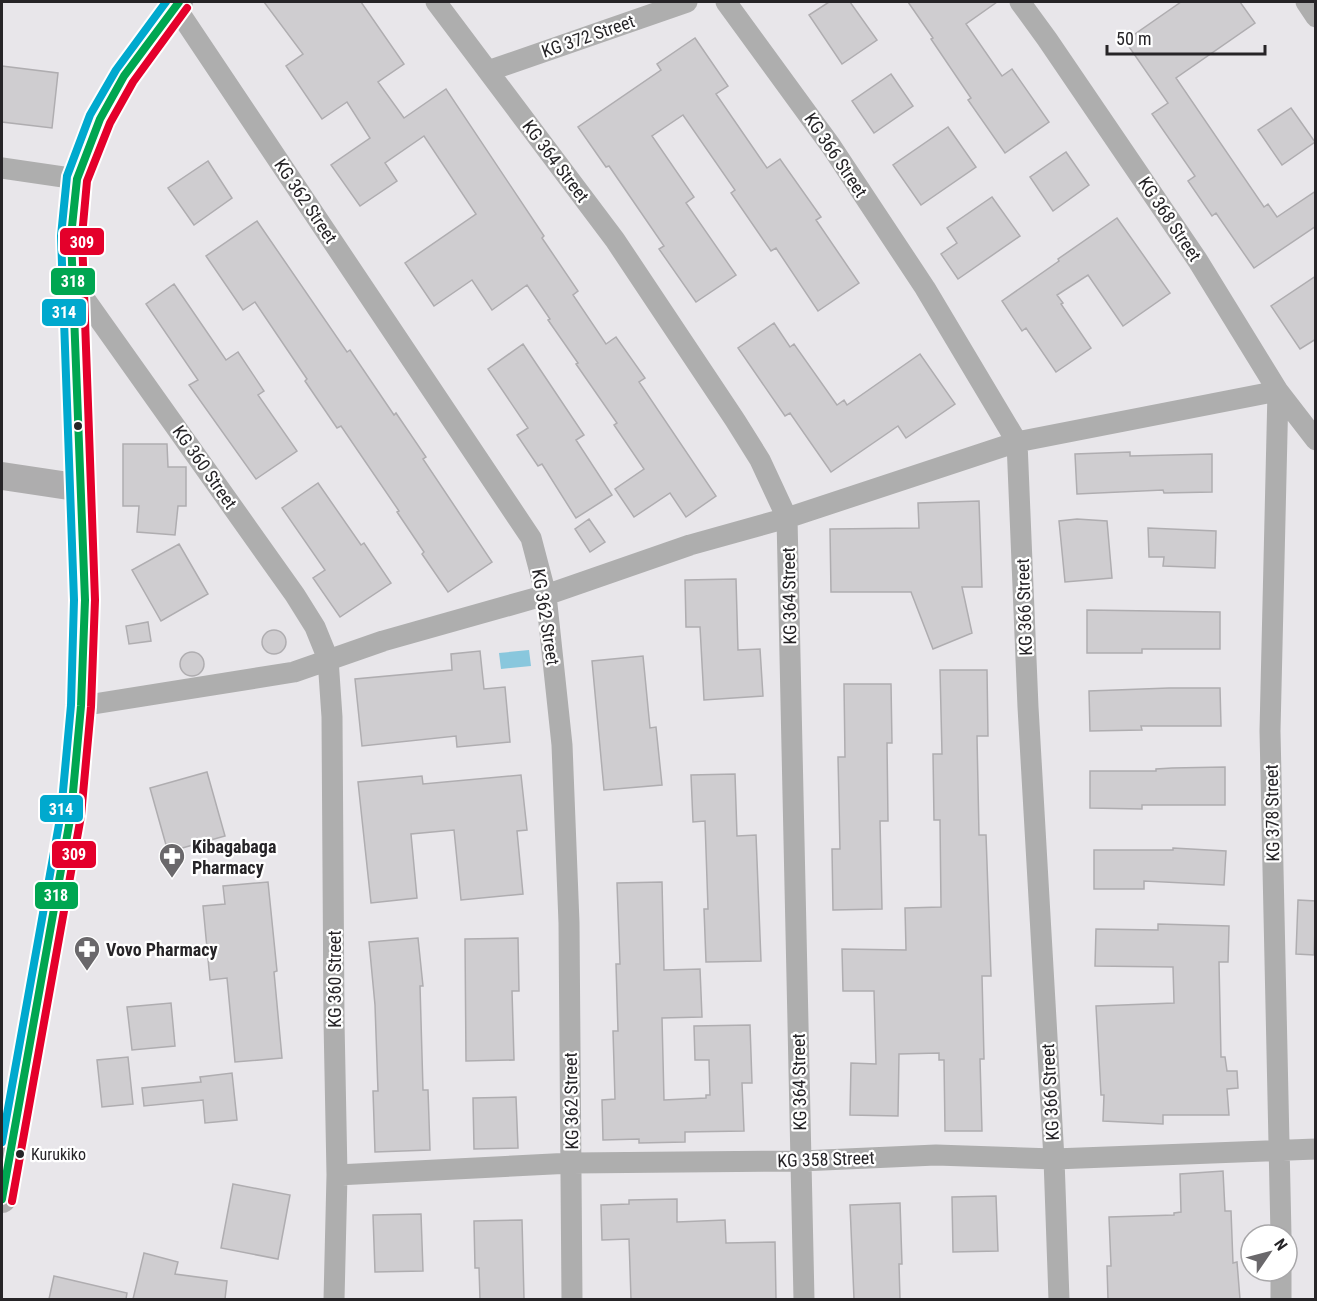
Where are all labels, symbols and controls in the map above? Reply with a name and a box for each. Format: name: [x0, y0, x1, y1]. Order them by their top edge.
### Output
street label: KG 372 Street: [539, 10, 637, 62]
scale bar: [1107, 18, 1264, 56]
text: 50 m: [1116, 28, 1151, 49]
street label: KG 366 Street: [800, 109, 872, 201]
street label: KG 364 Street: [518, 116, 594, 206]
street label: KG 362 Street: [270, 155, 342, 247]
street label: KG 368 Street: [1134, 173, 1206, 265]
line badge: 309: [59, 227, 105, 256]
text: 309: [70, 233, 94, 252]
line badge: 318: [50, 267, 96, 296]
text: 318: [61, 272, 85, 291]
line badge: 314: [41, 298, 87, 327]
text: 314: [52, 303, 76, 322]
unlabelled marker: [72, 420, 84, 432]
street label: KG 360 Street: [168, 421, 242, 513]
street label: KG 364 Street: [778, 547, 800, 645]
street label: KG 366 Street: [1012, 558, 1036, 656]
street label: KG 362 Street: [528, 567, 564, 667]
street label: KG 378 Street: [1261, 764, 1283, 862]
line badge: 314: [39, 794, 84, 823]
text: 314: [49, 800, 73, 819]
place label: Kibagabaga Pharmacy: [192, 836, 276, 878]
line badge: 309: [51, 840, 97, 869]
pharmacy icon: Kibagabaga Pharmacy: [157, 841, 187, 879]
text: 309: [62, 845, 86, 864]
line badge: 318: [34, 881, 79, 910]
text: 318: [44, 886, 68, 905]
street label: KG 360 Street: [324, 930, 345, 1028]
pharmacy icon: Vovo Pharmacy: [72, 934, 102, 972]
place label: Vovo Pharmacy: [106, 939, 218, 960]
street label: KG 364 Street: [788, 1033, 810, 1131]
street label: KG 366 Street: [1037, 1043, 1063, 1141]
street label: KG 362 Street: [560, 1052, 582, 1150]
place label: Kurukiko: [31, 1145, 86, 1164]
street label: KG 358 Street: [777, 1147, 875, 1171]
marker: Kurukiko: [14, 1148, 26, 1160]
north arrow: [1239, 1223, 1299, 1283]
text: N: [1270, 1235, 1291, 1254]

